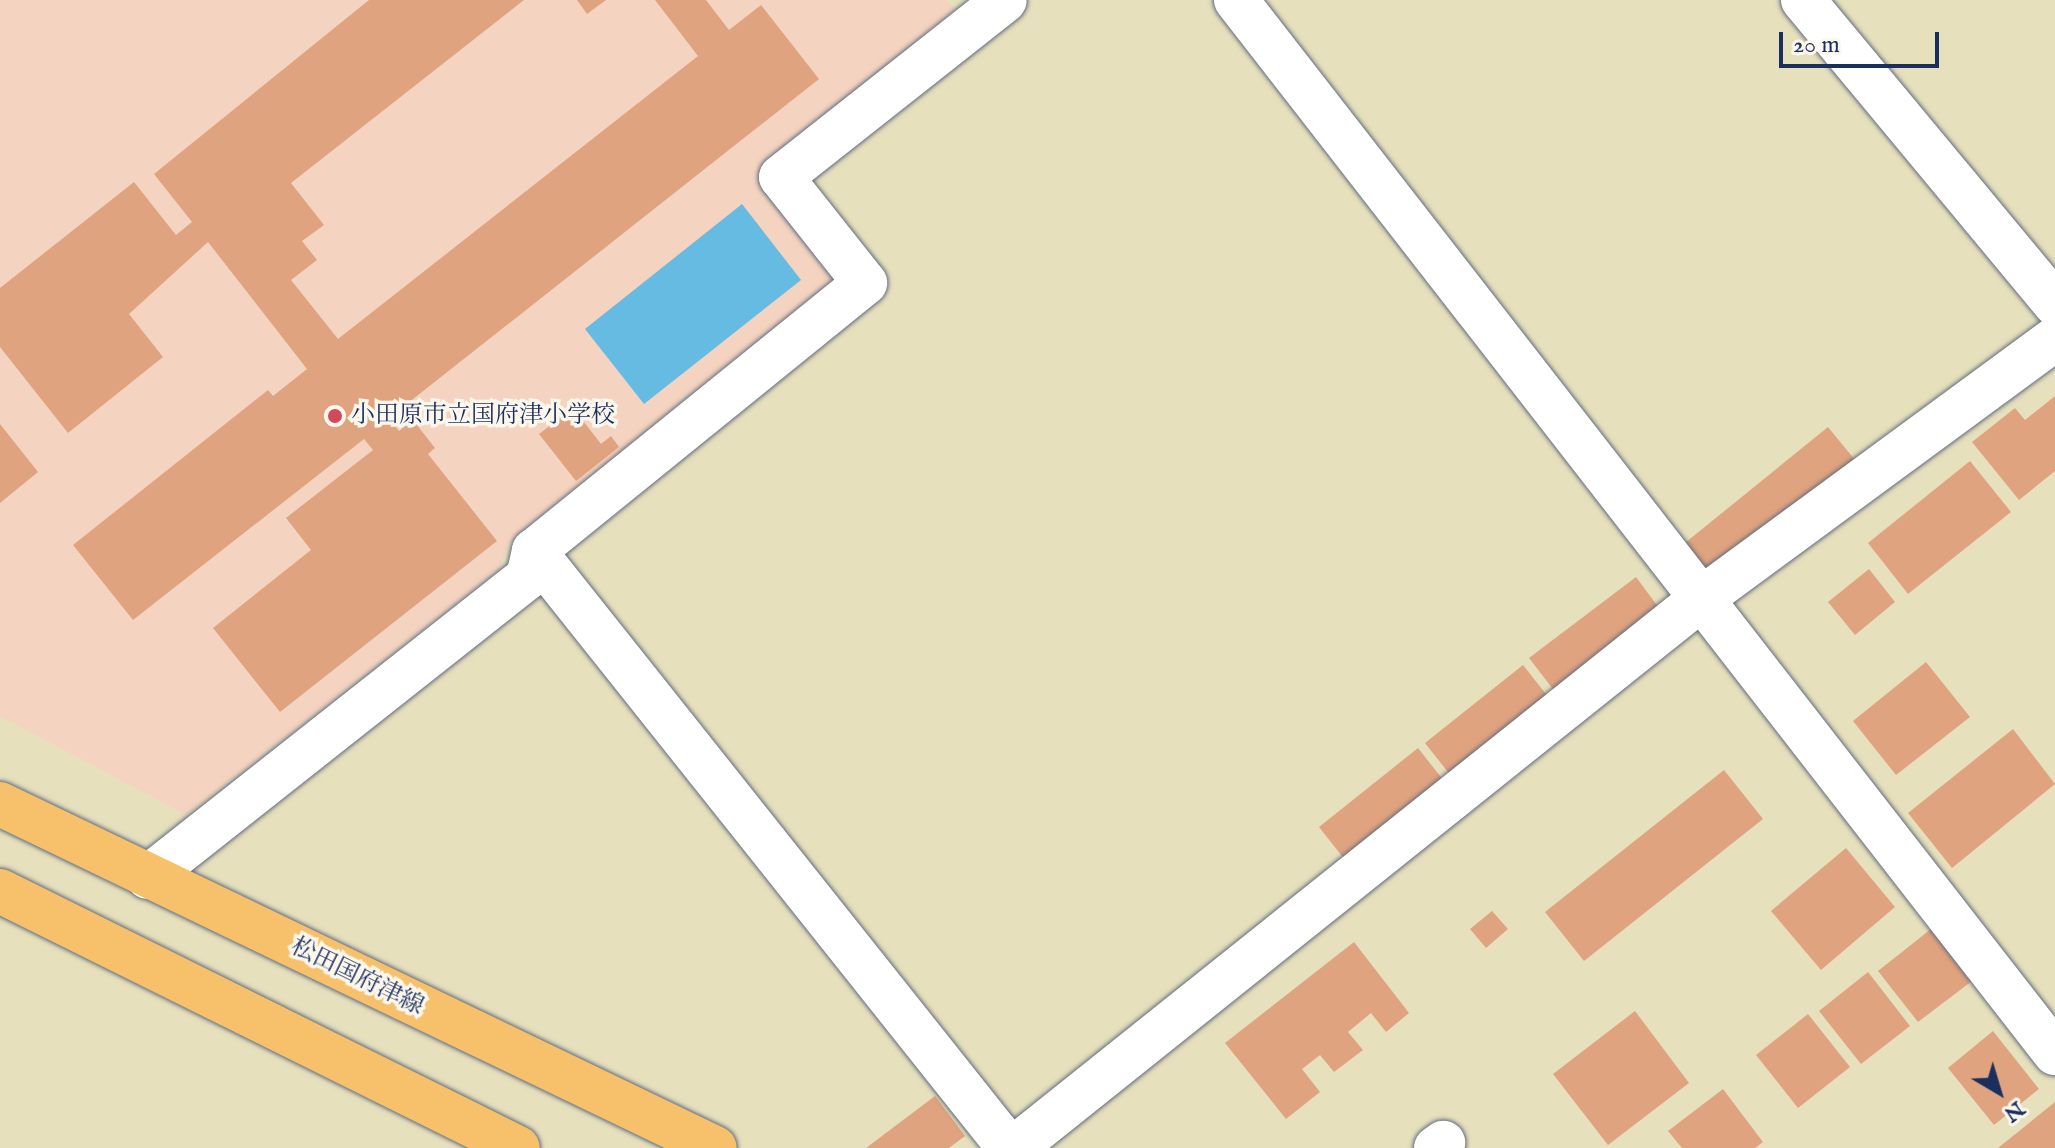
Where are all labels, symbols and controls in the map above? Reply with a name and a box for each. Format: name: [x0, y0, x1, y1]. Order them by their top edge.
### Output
scale bar: [1783, 16, 1943, 66]
text: 20 m: [1793, 30, 1840, 61]
place label: 小田原市立国府津小学校: [351, 402, 615, 430]
marker: 小田原市立国府津小学校: [326, 407, 344, 425]
street label: 松田国府津線: [286, 932, 428, 1022]
north arrow: [1959, 1052, 2039, 1132]
text: N: [1998, 1094, 2030, 1128]

